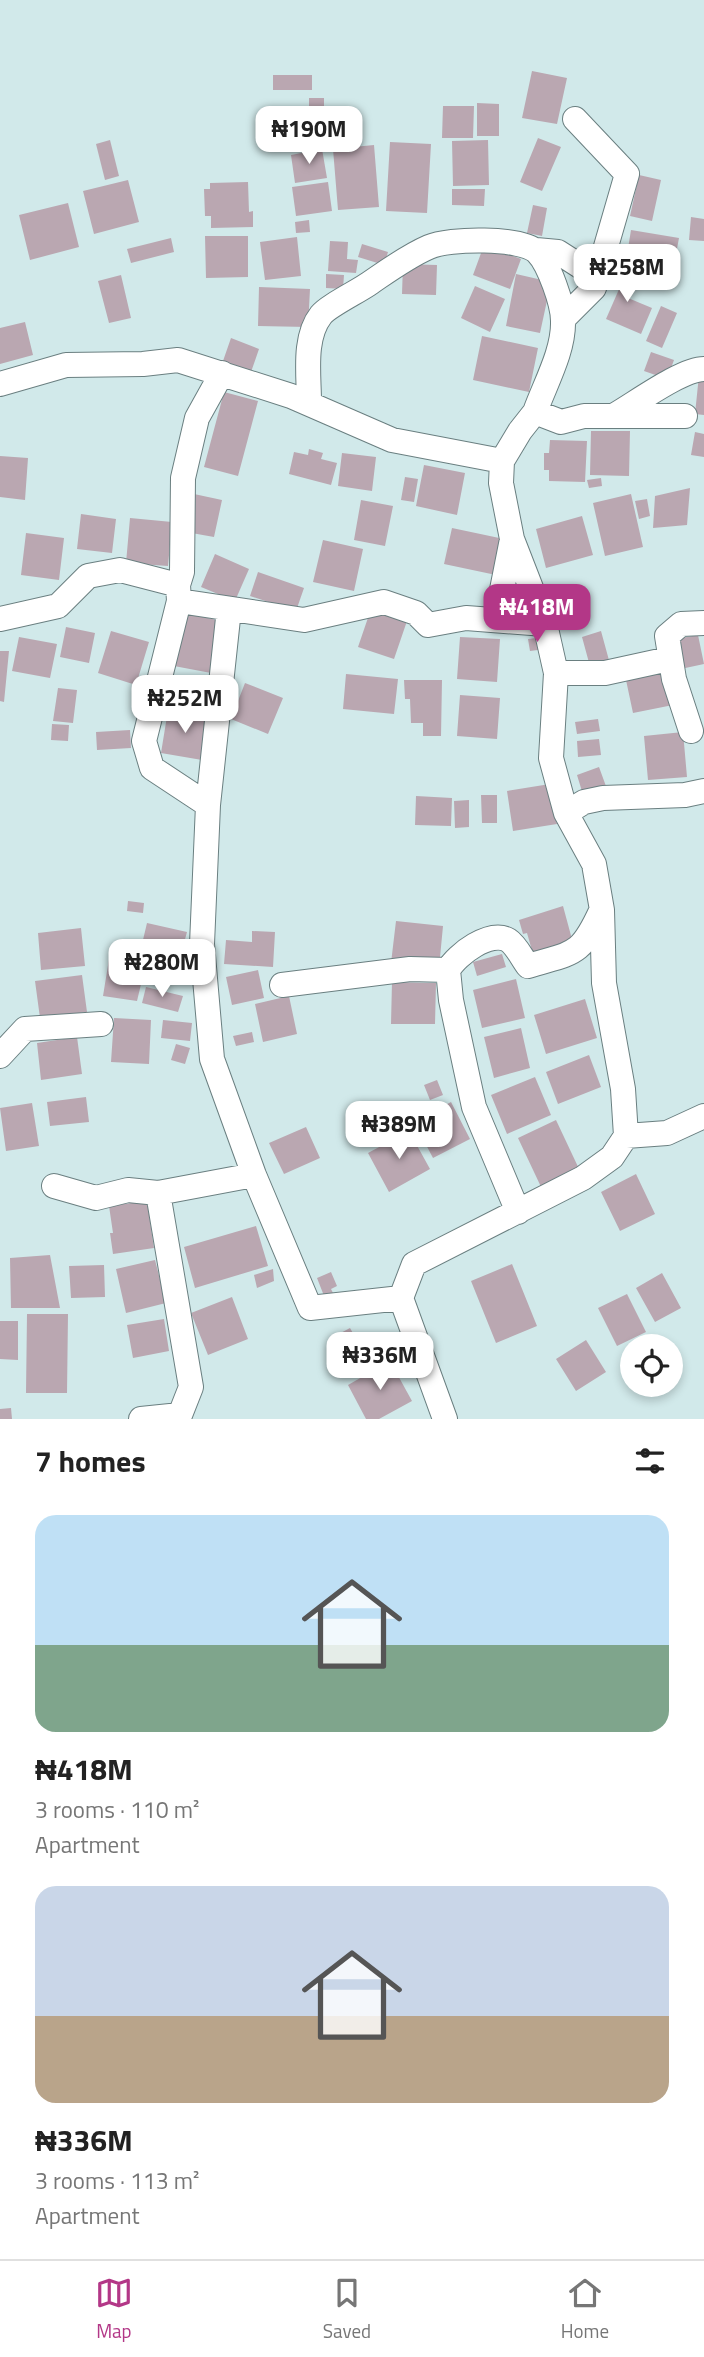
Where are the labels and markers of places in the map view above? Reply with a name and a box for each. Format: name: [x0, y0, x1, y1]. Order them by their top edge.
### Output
pin: ₦190M: [260, 106, 358, 166]
pin: ₦258M: [578, 244, 676, 304]
pin: ₦418M: [488, 584, 586, 644]
pin: ₦252M: [136, 676, 234, 735]
pin: ₦280M: [113, 940, 211, 999]
pin: ₦389M: [350, 1102, 448, 1161]
pin: ₦336M: [331, 1332, 429, 1392]

